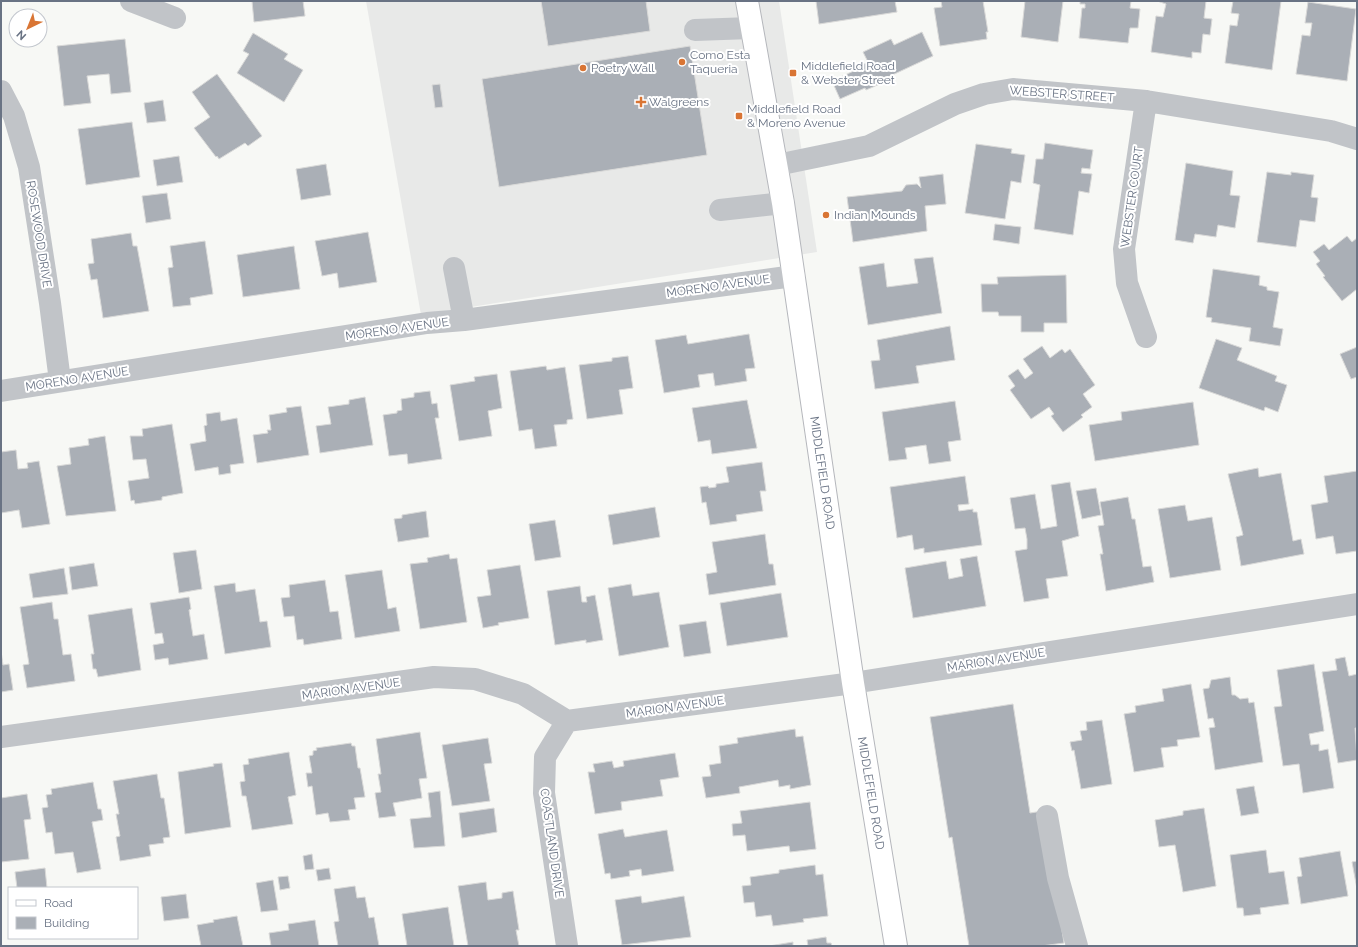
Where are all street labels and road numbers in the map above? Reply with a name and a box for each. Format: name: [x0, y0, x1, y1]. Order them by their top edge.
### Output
street label: WEBSTER STREET: [1009, 83, 1116, 105]
street label: WEBSTER COURT: [1118, 145, 1146, 248]
street label: ROSEWOOD DRIVE: [24, 179, 54, 289]
street label: MORENO AVENUE: [665, 272, 771, 300]
street label: MORENO AVENUE: [344, 315, 450, 343]
street label: MORENO AVENUE: [24, 364, 130, 394]
street label: MIDDLEFIELD ROAD: [807, 415, 838, 531]
street label: MARION AVENUE: [946, 645, 1046, 675]
street label: MARION AVENUE: [301, 675, 401, 703]
street label: MARION AVENUE: [625, 693, 725, 721]
street label: MIDDLEFIELD ROAD: [855, 736, 887, 851]
street label: COASTLAND DRIVE: [537, 787, 567, 899]

